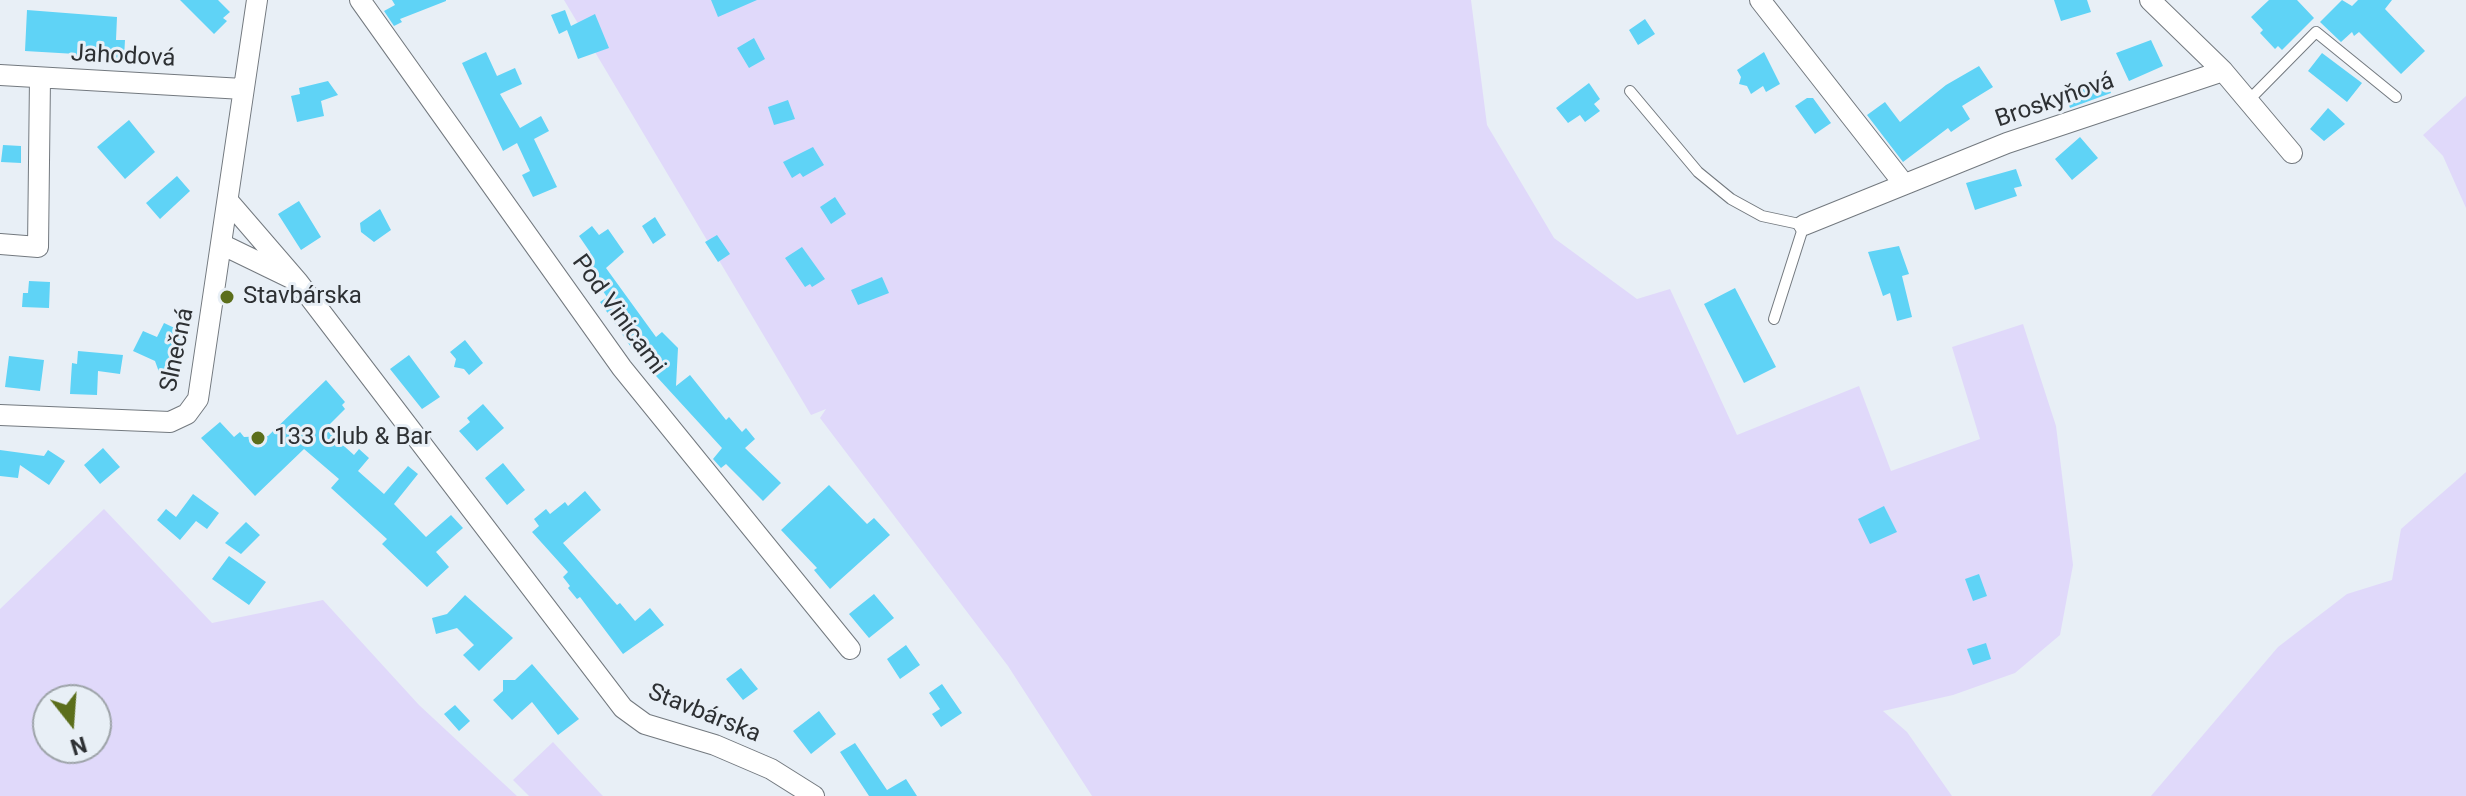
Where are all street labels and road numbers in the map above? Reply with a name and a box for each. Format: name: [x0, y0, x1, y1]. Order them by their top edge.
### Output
street label: Jahodová: [70, 40, 176, 74]
street label: Broskyňová: [1992, 67, 2118, 135]
street label: Pod Vinicami: [565, 250, 671, 380]
street label: Slnečná: [155, 305, 201, 395]
street label: Stavbárska: [643, 678, 765, 750]

